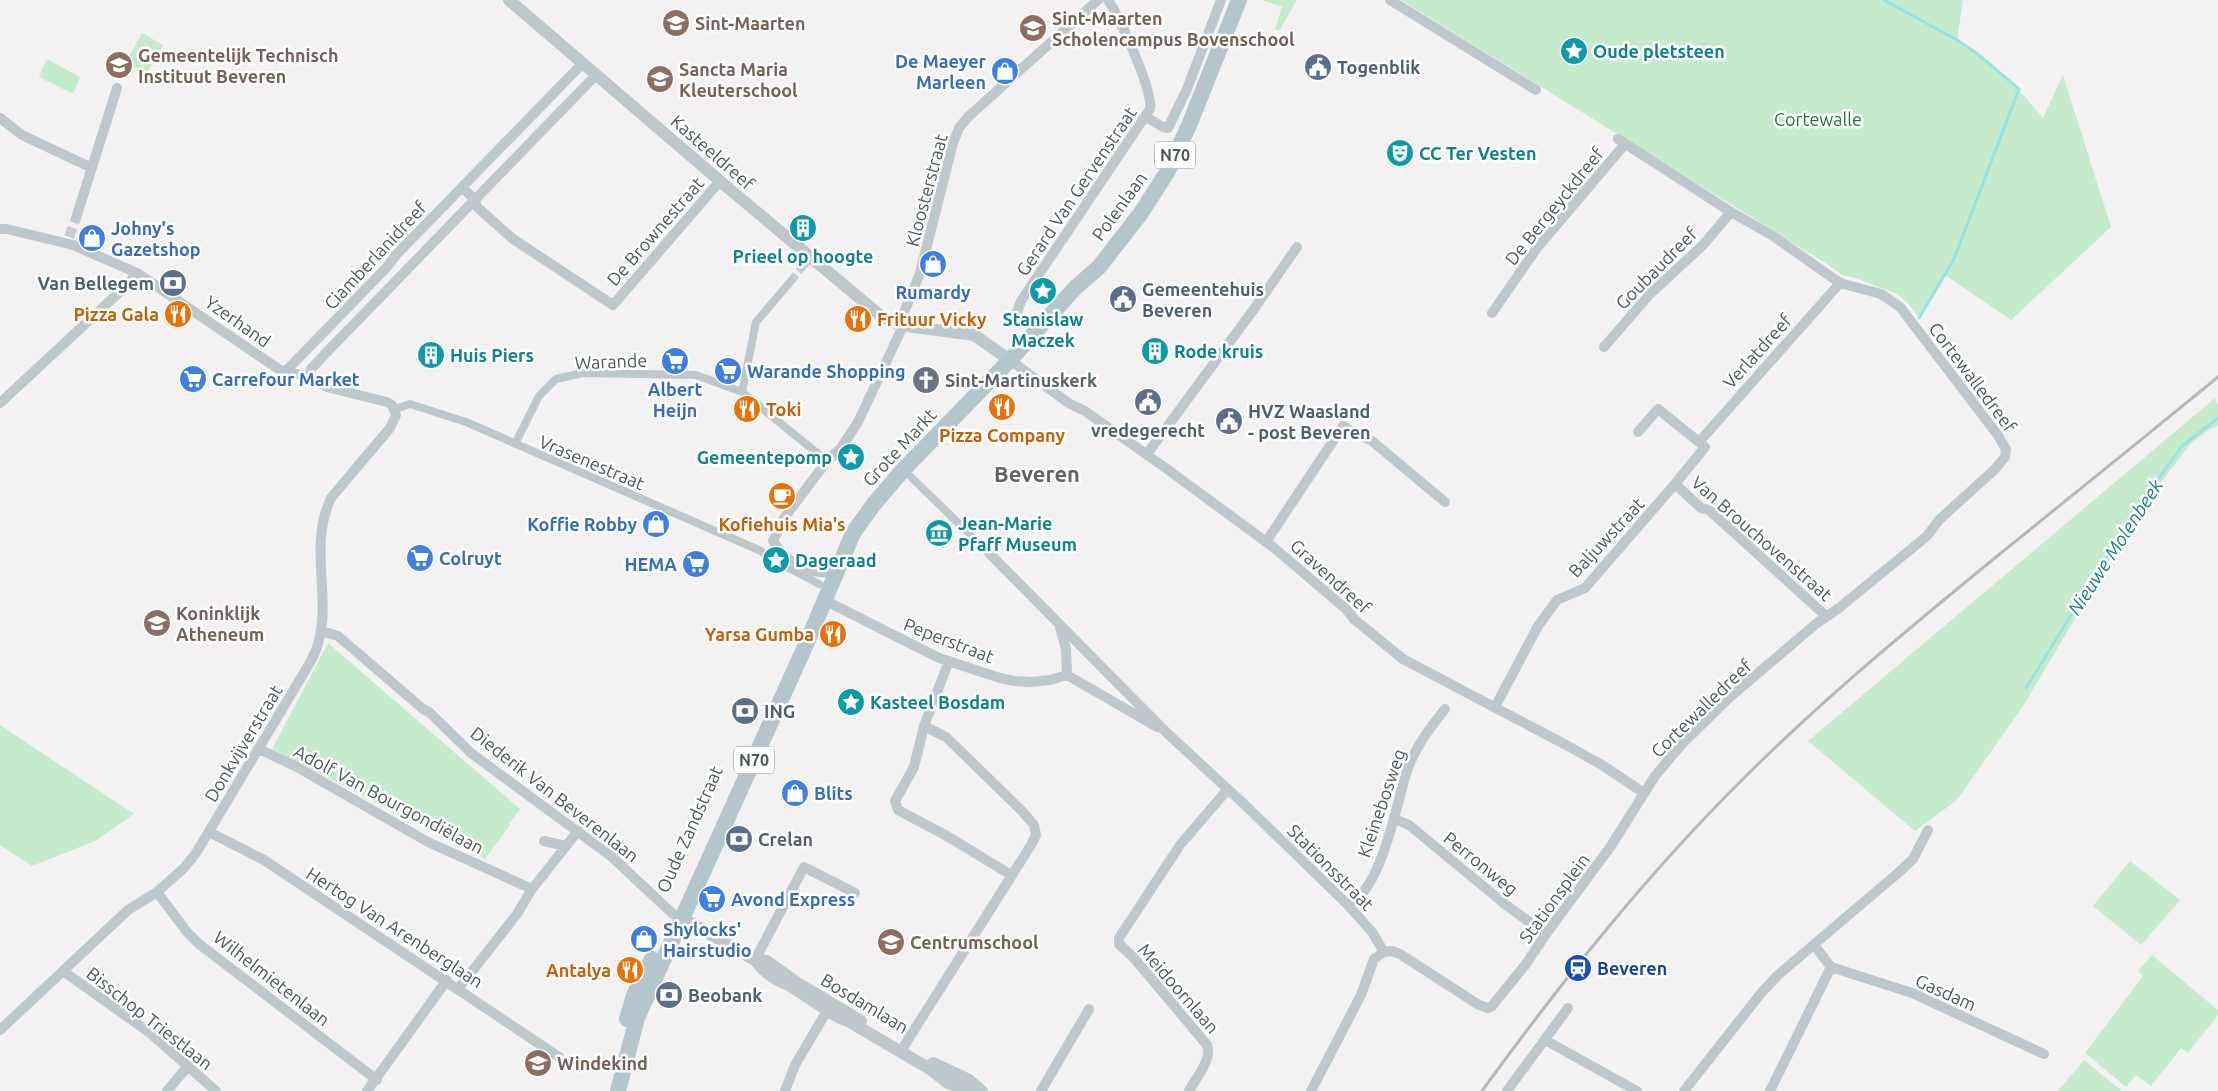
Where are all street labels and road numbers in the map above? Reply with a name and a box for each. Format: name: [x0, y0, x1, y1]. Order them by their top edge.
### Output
street label: Gerard Van Gervenstraat: [1012, 103, 1140, 279]
street label: Kasteeldreef: [667, 110, 759, 194]
street label: Kloosterstraat: [901, 132, 951, 248]
road number: N70: [1155, 142, 1195, 168]
street label: De Bergeyckdreef: [1501, 143, 1608, 269]
street label: Polenlaan: [1088, 168, 1150, 244]
street label: De Brownestraat: [603, 173, 707, 289]
street label: Ciamberlanidreef: [320, 197, 430, 313]
street label: Goubaudreef: [1611, 223, 1701, 313]
street label: Yzerhand: [201, 291, 275, 351]
street label: Verlatdreef: [1719, 310, 1796, 392]
street label: Cortewalledreef: [1925, 318, 2021, 436]
street label: Warande: [575, 350, 647, 372]
street label: Grote Markt: [858, 404, 940, 490]
street label: Vrasenestraat: [536, 431, 648, 493]
street label: Van Brouchovenstraat: [1688, 472, 1836, 604]
street label: Baljuwstraat: [1564, 493, 1648, 581]
street label: Gravendreef: [1287, 535, 1375, 617]
street label: Peperstraat: [901, 614, 997, 666]
street label: Cortewalledreef: [1647, 655, 1756, 761]
street label: Donkvijverstraat: [200, 681, 286, 805]
street label: Diederik Van Beverenlaan: [467, 722, 643, 866]
street label: Adolf Van Bourgondiëlaan: [291, 740, 487, 858]
road number: N70: [734, 746, 774, 774]
street label: Kleinebosweg: [1353, 746, 1409, 860]
street label: Oude Zandstraat: [652, 763, 726, 895]
street label: Stationsstraat: [1284, 820, 1378, 914]
street label: Perronweg: [1440, 827, 1522, 899]
street label: Stationsplein: [1515, 849, 1593, 947]
street label: Hertog Van Arenberglaan: [303, 863, 487, 991]
street label: Wilhelmietenlaan: [210, 927, 334, 1029]
street label: Meidoornlaan: [1135, 939, 1223, 1037]
street label: Bisschop Triestlaan: [83, 963, 217, 1073]
street label: Bosdamlaan: [818, 969, 912, 1037]
street label: Gasdam: [1913, 970, 1979, 1014]

